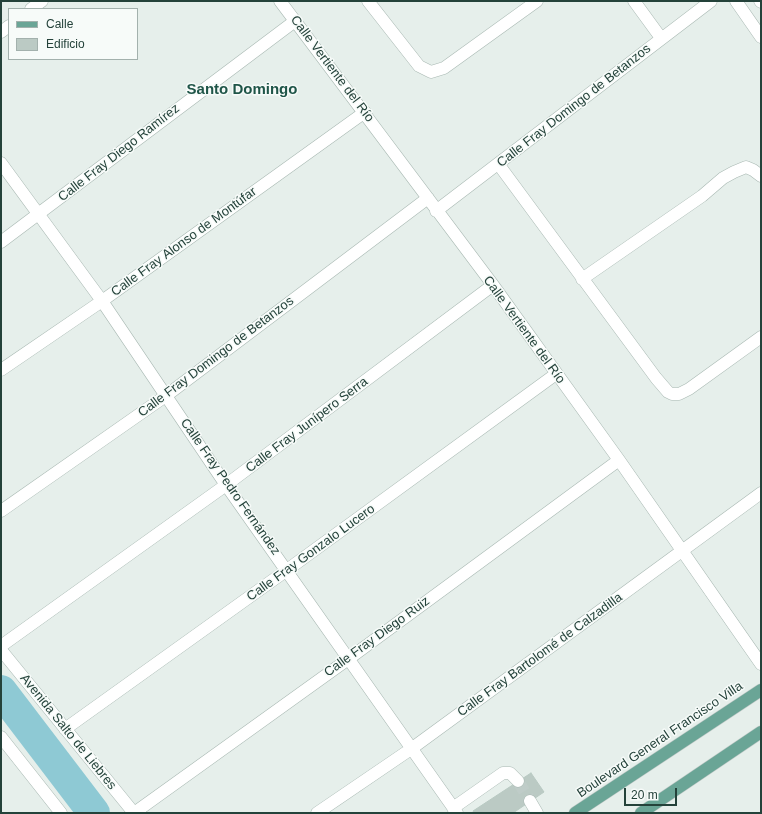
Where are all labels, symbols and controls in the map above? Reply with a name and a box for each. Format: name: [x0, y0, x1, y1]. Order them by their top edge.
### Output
legend: [8, 8, 138, 60]
street label: Calle Vertiente del Río: [287, 13, 377, 125]
text: Calle: [46, 17, 73, 31]
text: Edificio: [46, 37, 85, 51]
street label: Calle Fray Domingo de Betanzos: [494, 41, 654, 171]
district label: Santo Domingo: [187, 81, 297, 99]
street label: Calle Fray Diego Ramírez: [55, 101, 183, 205]
street label: Calle Fray Alonso de Montúfar: [108, 184, 260, 300]
street label: Calle Vertiente del Río: [480, 273, 568, 387]
street label: Calle Fray Domingo de Betanzos: [135, 293, 297, 421]
street label: Calle Fray Junípero Serra: [243, 374, 371, 476]
street label: Calle Fray Pedro Fernández: [177, 416, 283, 558]
street label: Calle Fray Gonzalo Lucero: [244, 501, 378, 605]
street label: Calle Fray Bartolomé de Calzadilla: [454, 590, 626, 720]
street label: Calle Fray Diego Ruiz: [321, 594, 433, 680]
street label: Avenida Salto de Liebres: [17, 671, 119, 793]
street label: Boulevard General Francisco Villa: [574, 679, 746, 801]
scale bar: [626, 780, 679, 806]
text: 20 m: [631, 788, 658, 802]

